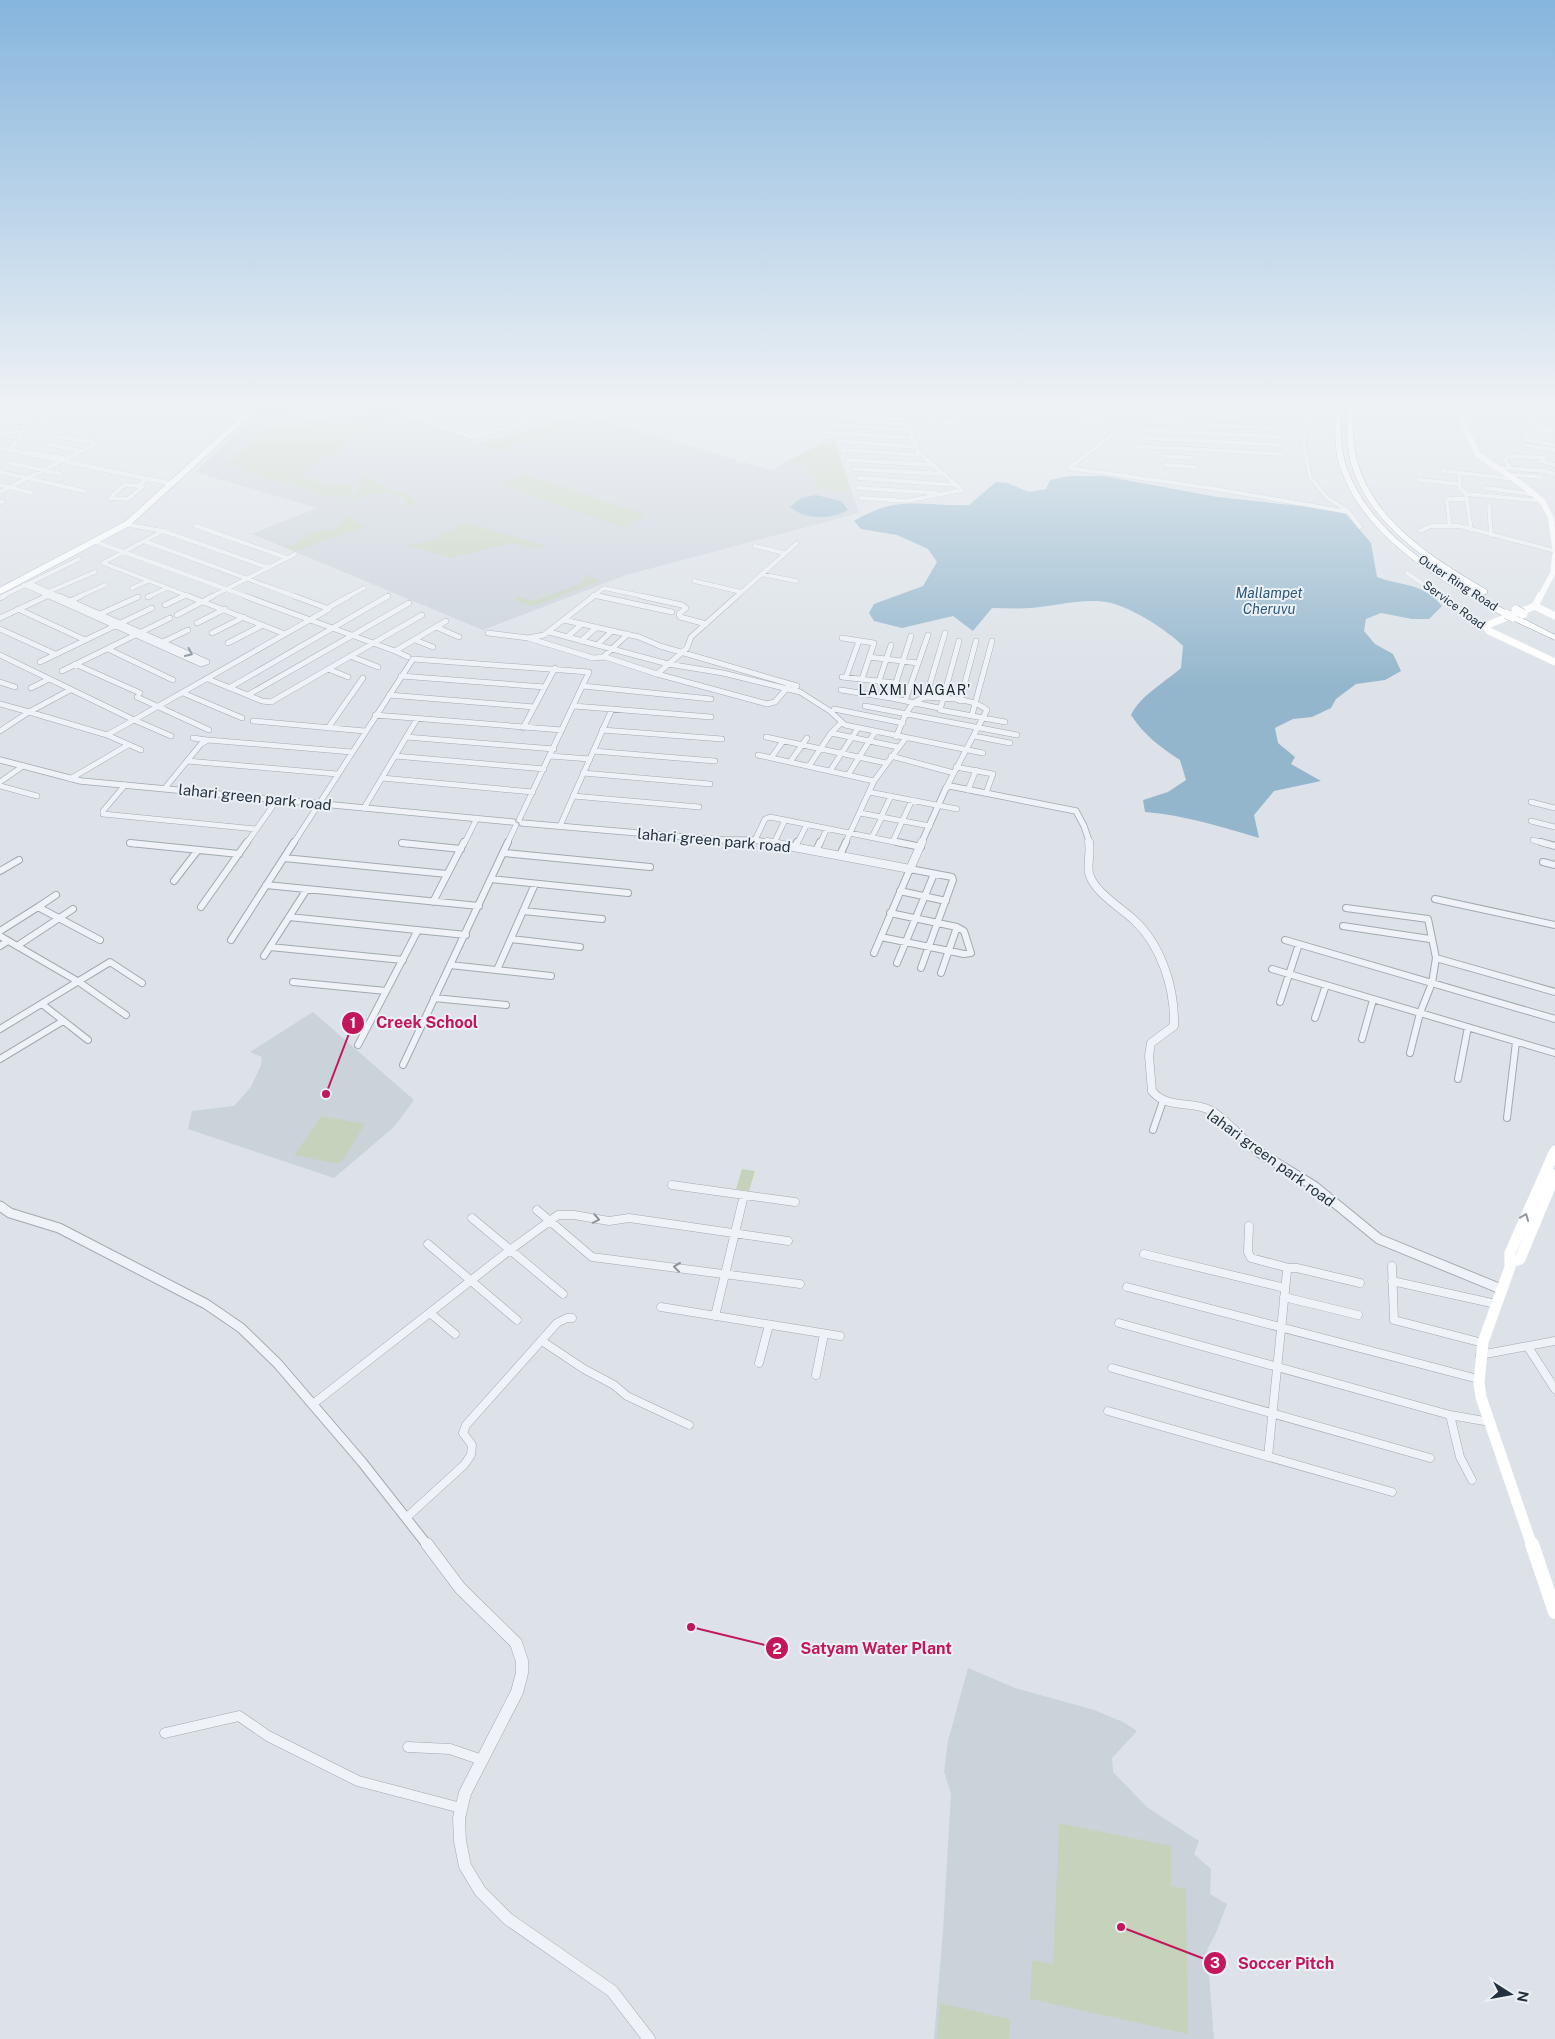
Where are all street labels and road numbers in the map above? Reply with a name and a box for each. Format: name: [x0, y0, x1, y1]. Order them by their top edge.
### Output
street label: Outer Ring Road: [1416, 552, 1500, 614]
street label: Service Road: [1420, 578, 1488, 632]
street label: lahari green park road: [178, 781, 332, 813]
street label: lahari green park road: [637, 825, 791, 855]
street label: lahari green park road: [1204, 1106, 1338, 1210]

